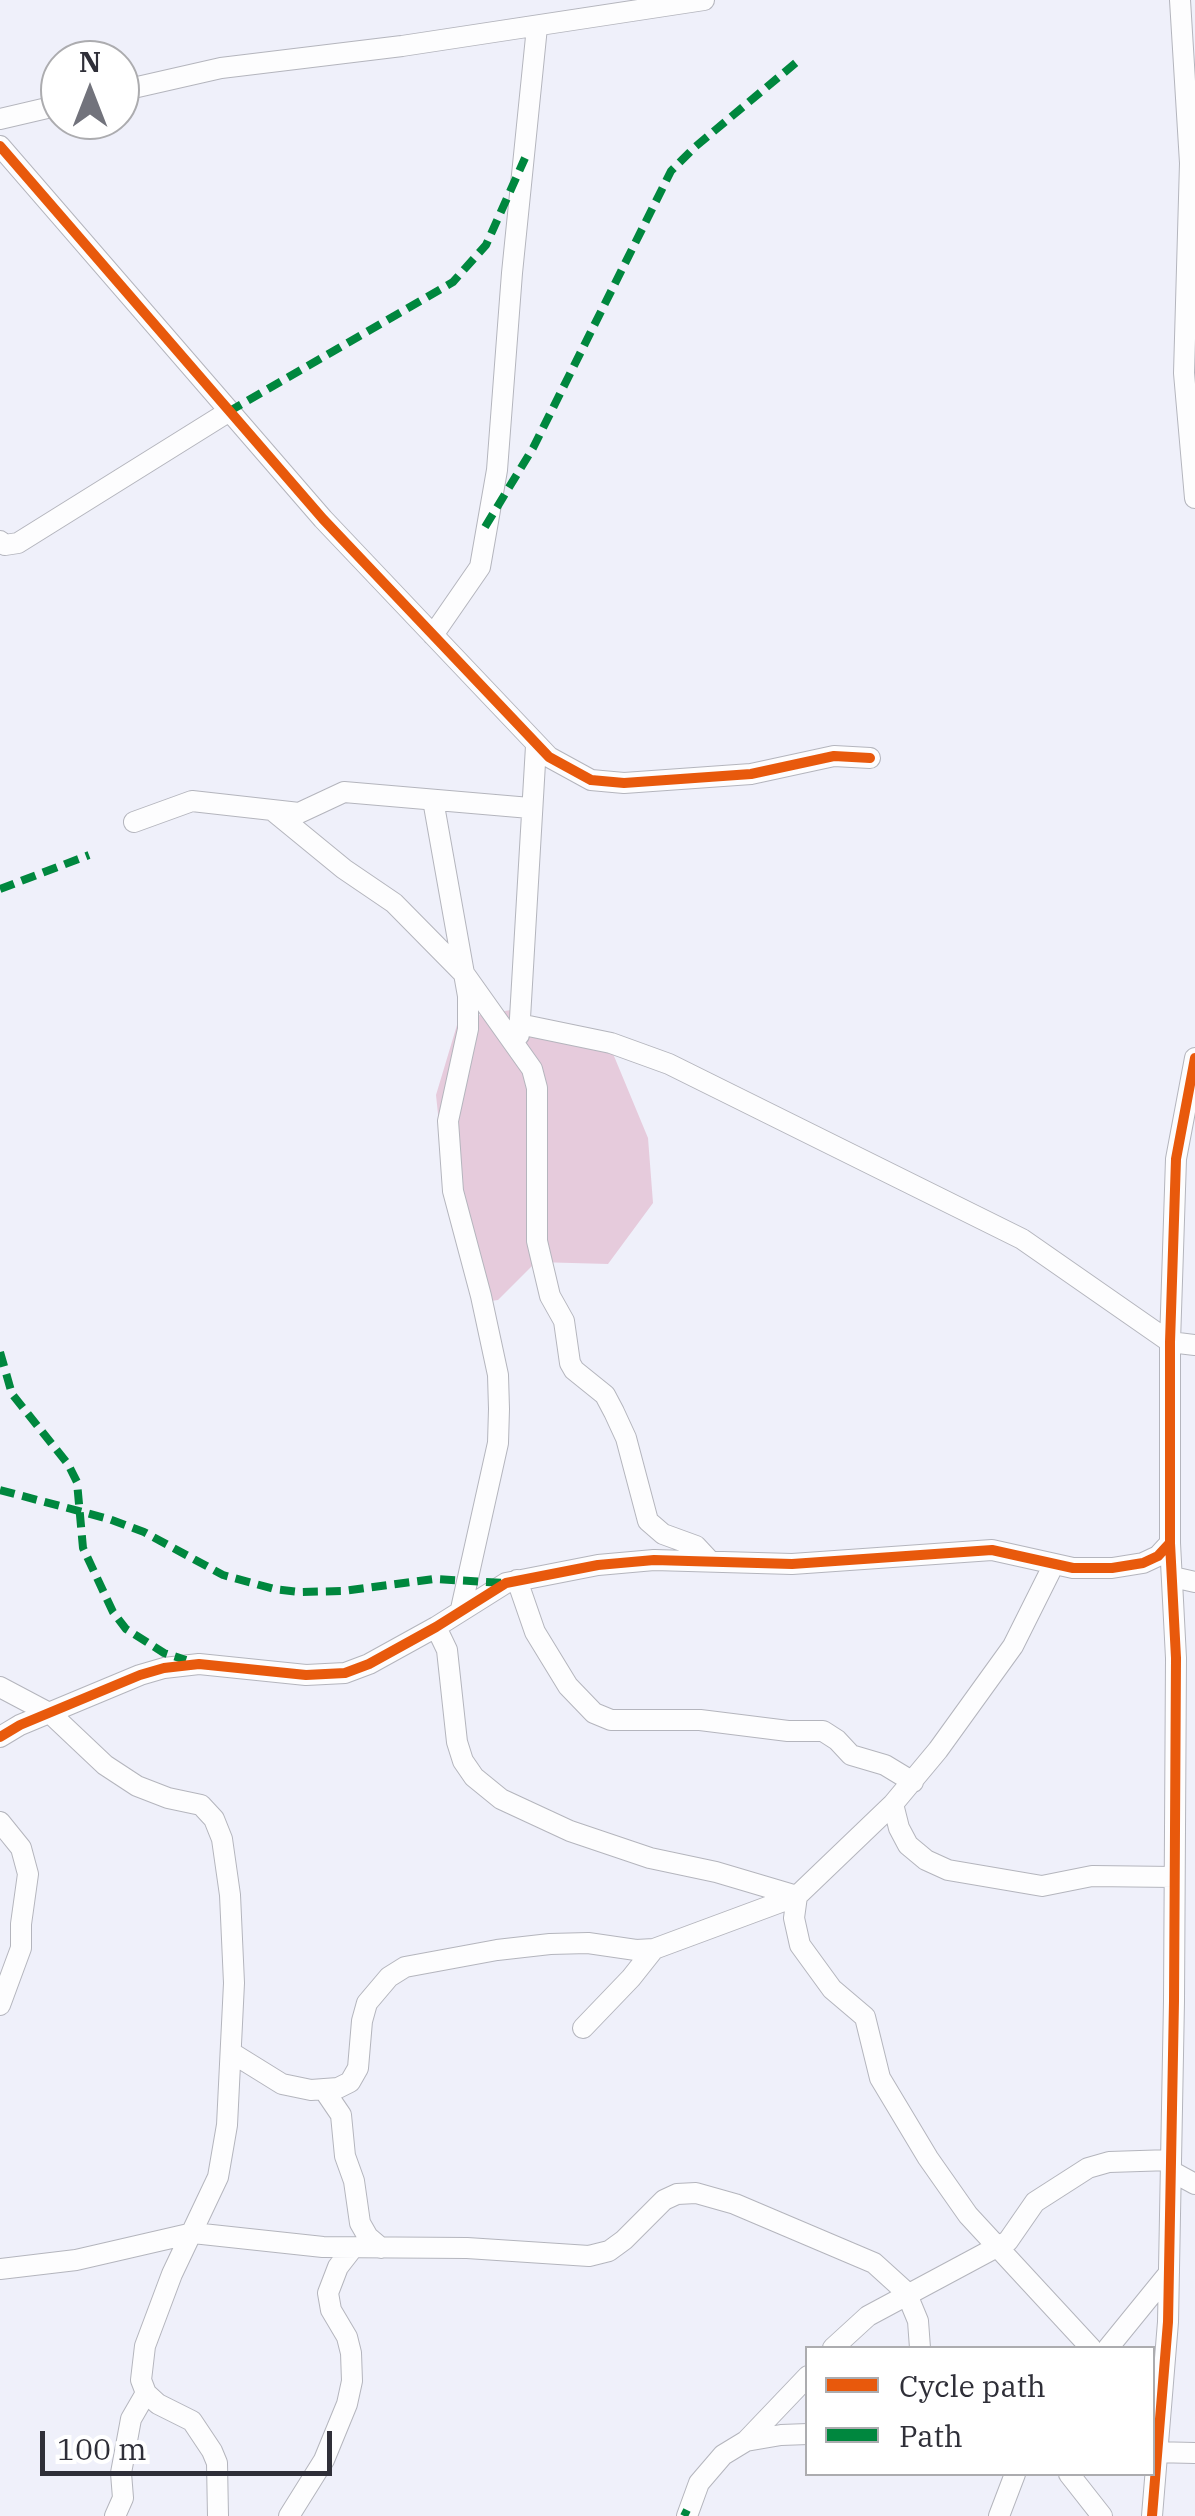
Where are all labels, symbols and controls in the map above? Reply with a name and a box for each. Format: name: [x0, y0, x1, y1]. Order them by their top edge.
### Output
north arrow: [40, 40, 140, 140]
text: N: [79, 43, 101, 80]
legend: [805, 2346, 1155, 2476]
text: Cycle path: [899, 2366, 1046, 2405]
scale bar: [45, 2411, 338, 2473]
text: Path: [899, 2416, 963, 2455]
text: 100 m: [57, 2429, 147, 2468]

